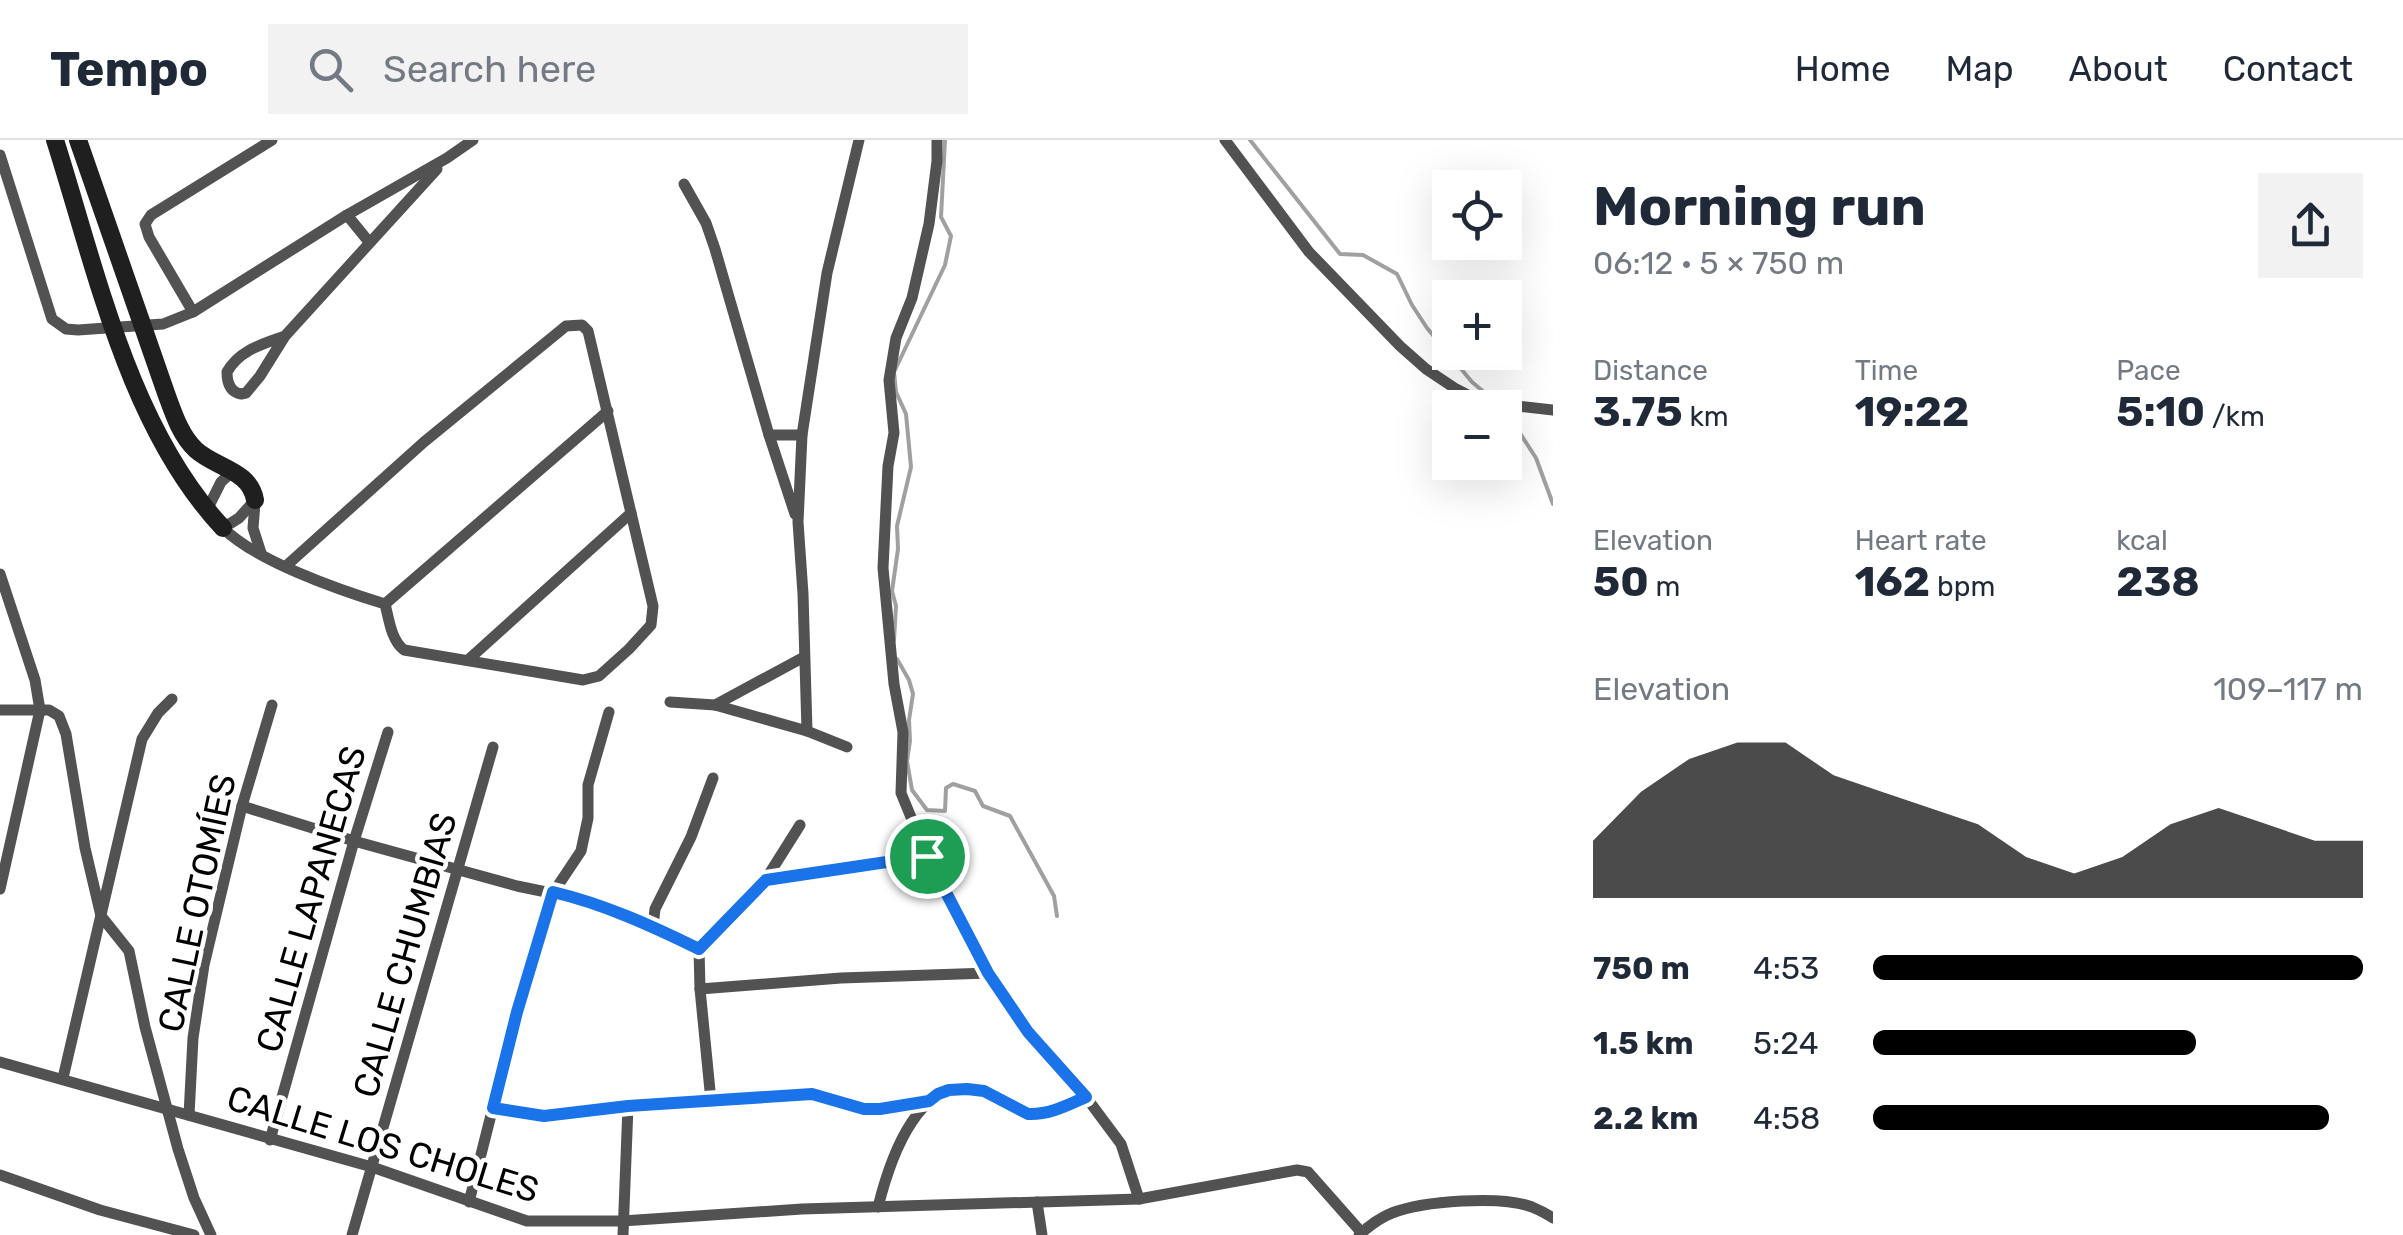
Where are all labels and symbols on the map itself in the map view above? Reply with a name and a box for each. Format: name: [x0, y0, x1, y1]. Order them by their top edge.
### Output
street label: CALLE LAPANECAS: [247, 741, 375, 1057]
street label: CALLE OTOMÍES: [149, 770, 245, 1036]
street label: CALLE CHUMBIAS: [344, 808, 466, 1102]
pin: [885, 814, 970, 899]
street label: CALLE LOS CHOLES: [222, 1077, 544, 1211]

